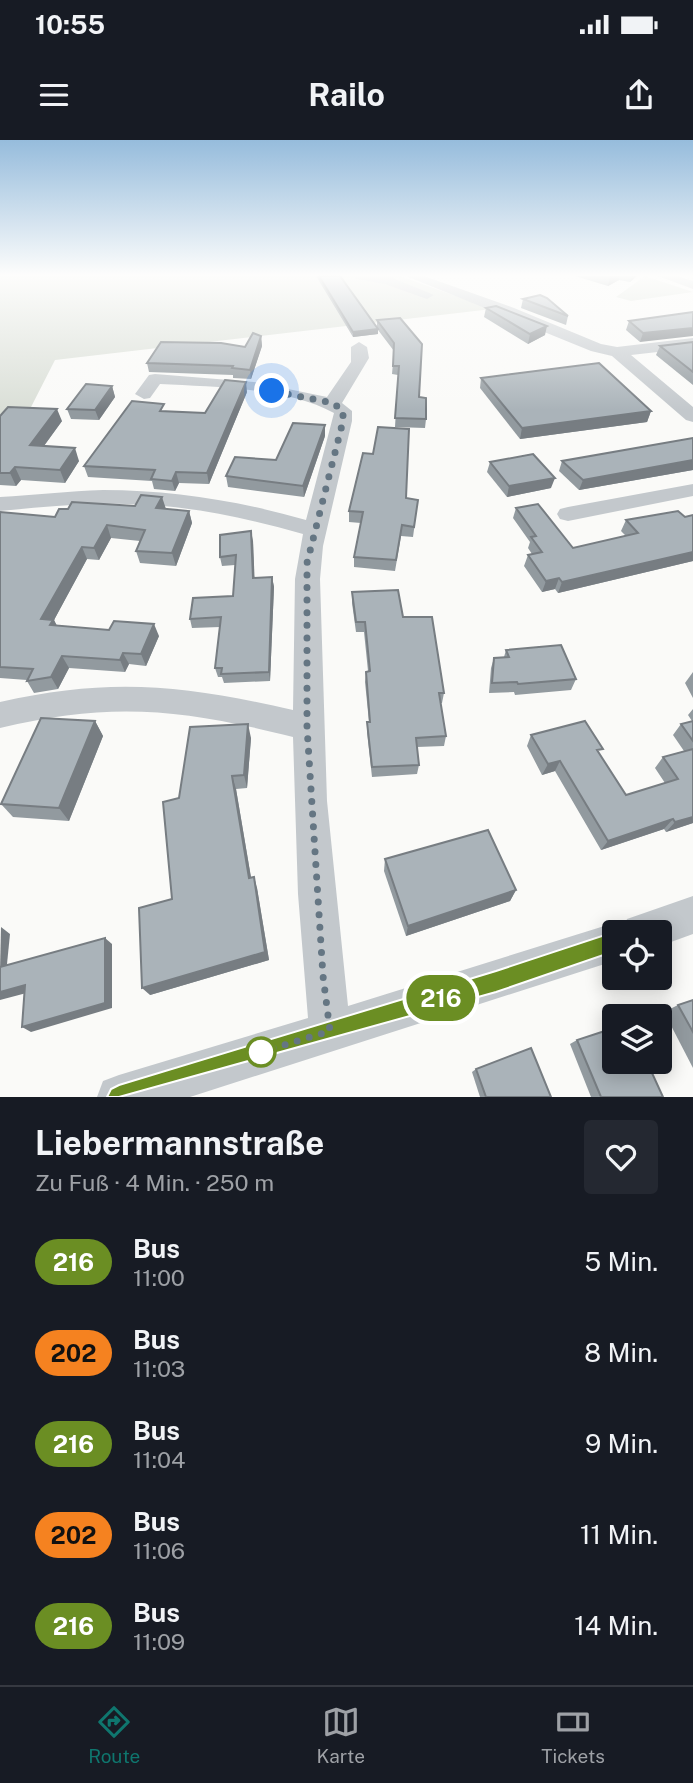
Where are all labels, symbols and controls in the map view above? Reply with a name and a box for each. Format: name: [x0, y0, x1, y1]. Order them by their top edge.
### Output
text: 10:55: [35, 9, 105, 40]
icon: menu: [35, 76, 73, 114]
text: Railo: [308, 76, 385, 113]
icon: share: [620, 76, 658, 114]
your location: [254, 373, 289, 408]
map controls: [602, 920, 672, 1074]
button: locate: [602, 920, 672, 990]
line badge: 216: [401, 975, 481, 1021]
text: 216: [420, 984, 462, 1012]
button: layers: [602, 1004, 672, 1074]
unlabelled marker: [246, 1037, 276, 1067]
button: heart: [584, 1120, 658, 1194]
text: Liebermannstraße: [35, 1124, 324, 1162]
text: Zu Fuß · 4 Min. · 250 m: [35, 1169, 274, 1196]
text: Bus: [133, 1233, 180, 1264]
text: 5 Min.: [585, 1246, 658, 1277]
text: 216: [53, 1248, 94, 1276]
text: 11:00: [133, 1264, 185, 1291]
text: Bus: [133, 1324, 180, 1355]
text: 8 Min.: [584, 1337, 658, 1368]
text: 202: [51, 1339, 96, 1367]
text: 11:03: [133, 1355, 185, 1382]
text: Bus: [133, 1415, 180, 1446]
text: 9 Min.: [585, 1428, 658, 1459]
text: 216: [53, 1430, 94, 1458]
text: 11:04: [133, 1446, 185, 1473]
text: Bus: [133, 1506, 180, 1537]
text: 11 Min.: [580, 1519, 658, 1550]
text: 202: [51, 1521, 96, 1549]
text: 11:06: [133, 1537, 185, 1564]
text: Bus: [133, 1597, 180, 1628]
text: 14 Min.: [574, 1610, 658, 1641]
text: 216: [53, 1612, 94, 1640]
text: 11:09: [133, 1628, 185, 1655]
tab: Route: [88, 1703, 140, 1767]
tab: Karte: [317, 1703, 365, 1767]
tab: Tickets: [541, 1703, 605, 1767]

